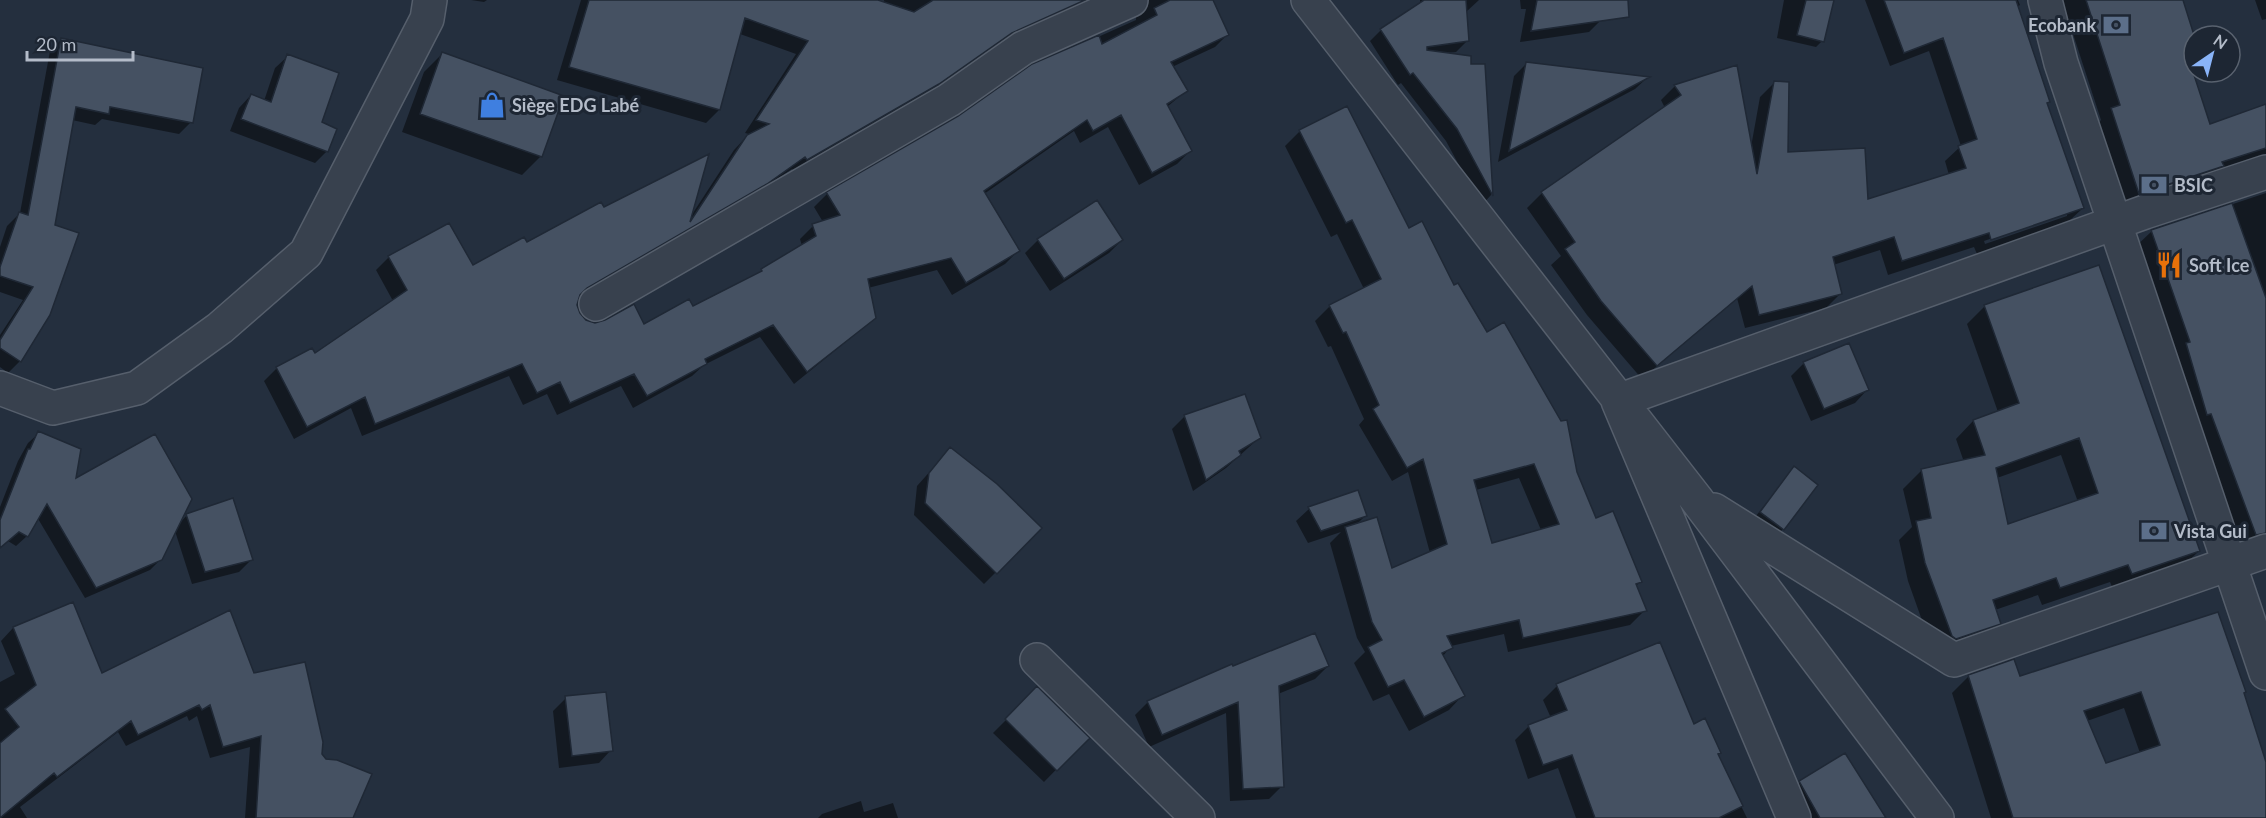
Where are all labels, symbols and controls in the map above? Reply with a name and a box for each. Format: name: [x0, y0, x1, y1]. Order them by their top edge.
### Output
bank icon: Ecobank: [2101, 10, 2131, 40]
place label: Ecobank: [2028, 14, 2096, 36]
scale bar: [27, 24, 134, 62]
north arrow: [2182, 24, 2242, 84]
text: N: [2210, 30, 2231, 53]
text: 20 m: [36, 33, 76, 55]
shop icon: Siège EDG Labé: [477, 90, 507, 120]
place label: Siège EDG Labé: [512, 94, 640, 116]
bank icon: BSIC: [2139, 170, 2169, 200]
place label: BSIC: [2174, 174, 2213, 196]
restaurant icon: Soft Ice: [2154, 250, 2184, 280]
place label: Soft Ice: [2189, 254, 2250, 276]
bank icon: Vista Gui: [2139, 516, 2169, 546]
place label: Vista Gui: [2173, 520, 2247, 542]

